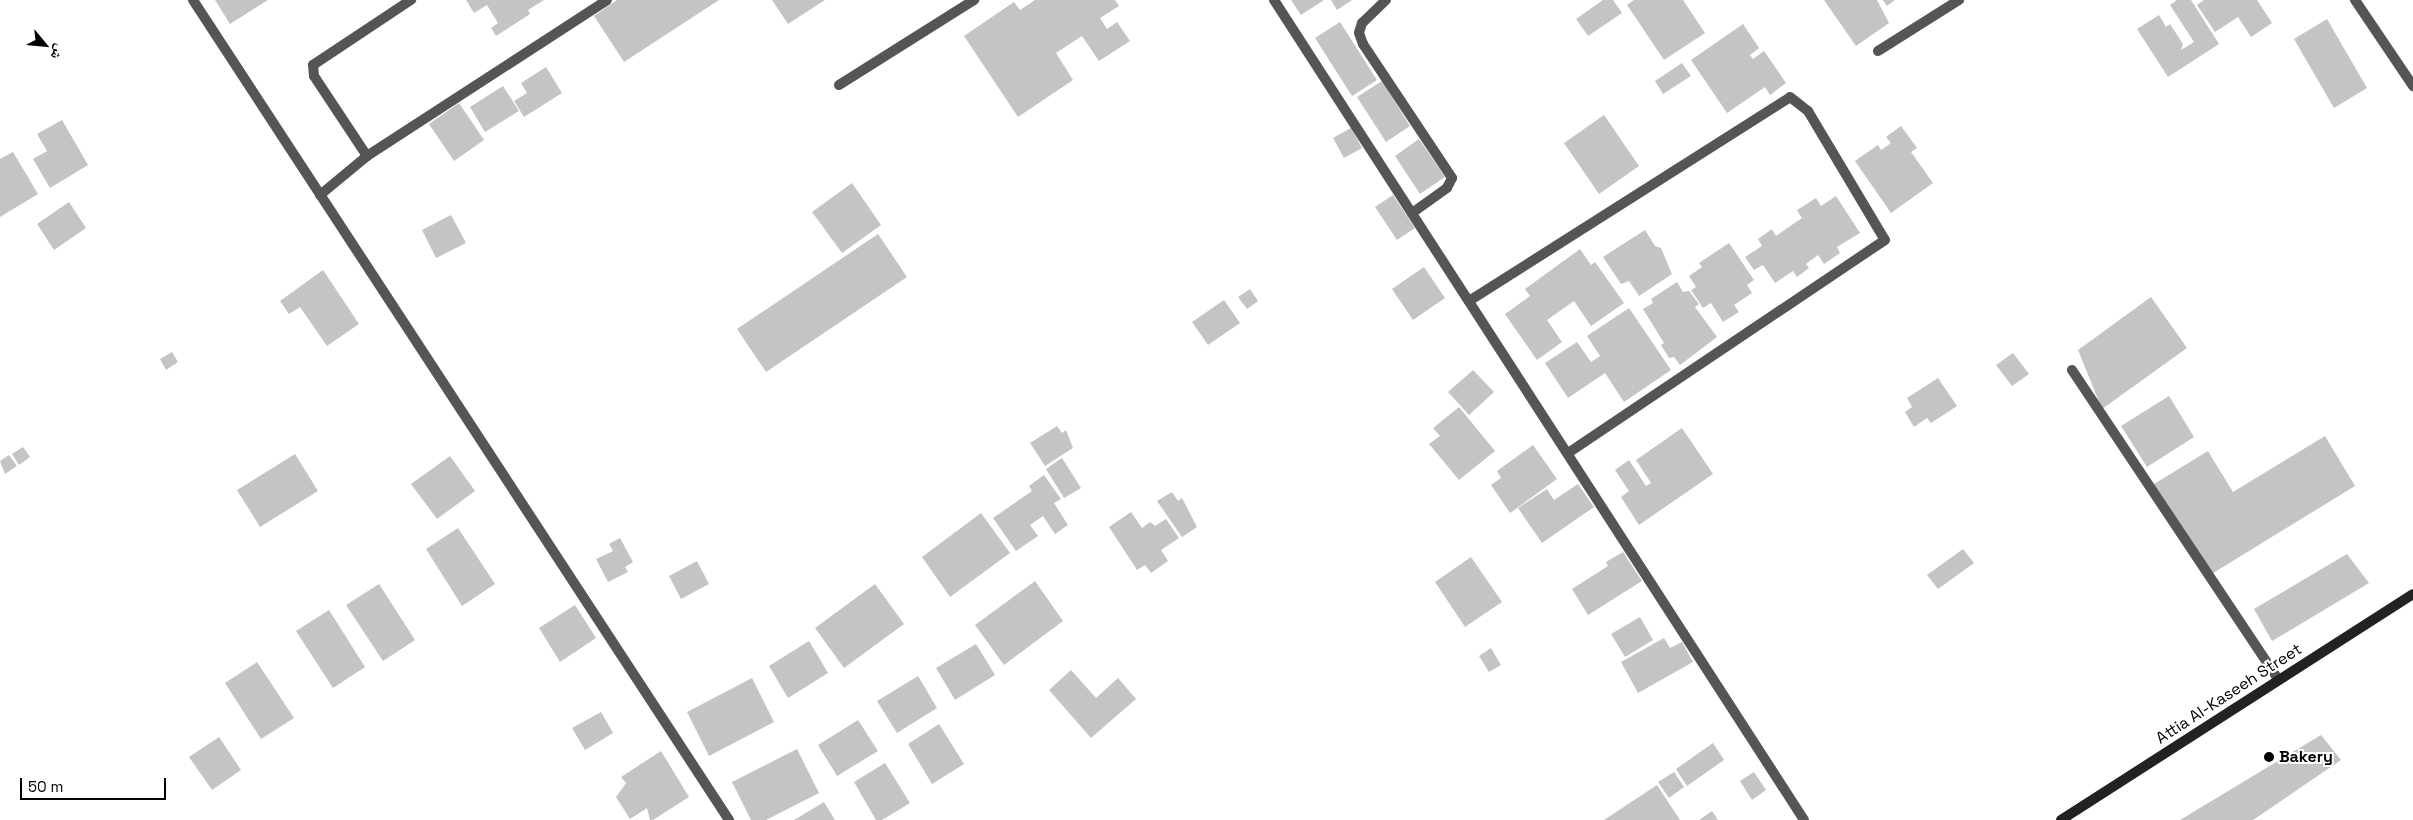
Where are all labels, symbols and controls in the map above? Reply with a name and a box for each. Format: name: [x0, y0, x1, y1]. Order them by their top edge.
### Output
north arrow: [20, 20, 70, 70]
text: ش: [47, 41, 70, 63]
street label: Attia Al-Kaseeh Street: [2152, 640, 2306, 748]
place label: Bakery: [2279, 747, 2333, 767]
marker: Bakery: [2263, 751, 2275, 763]
scale bar: [22, 768, 169, 800]
text: 50 m: [28, 777, 63, 796]

